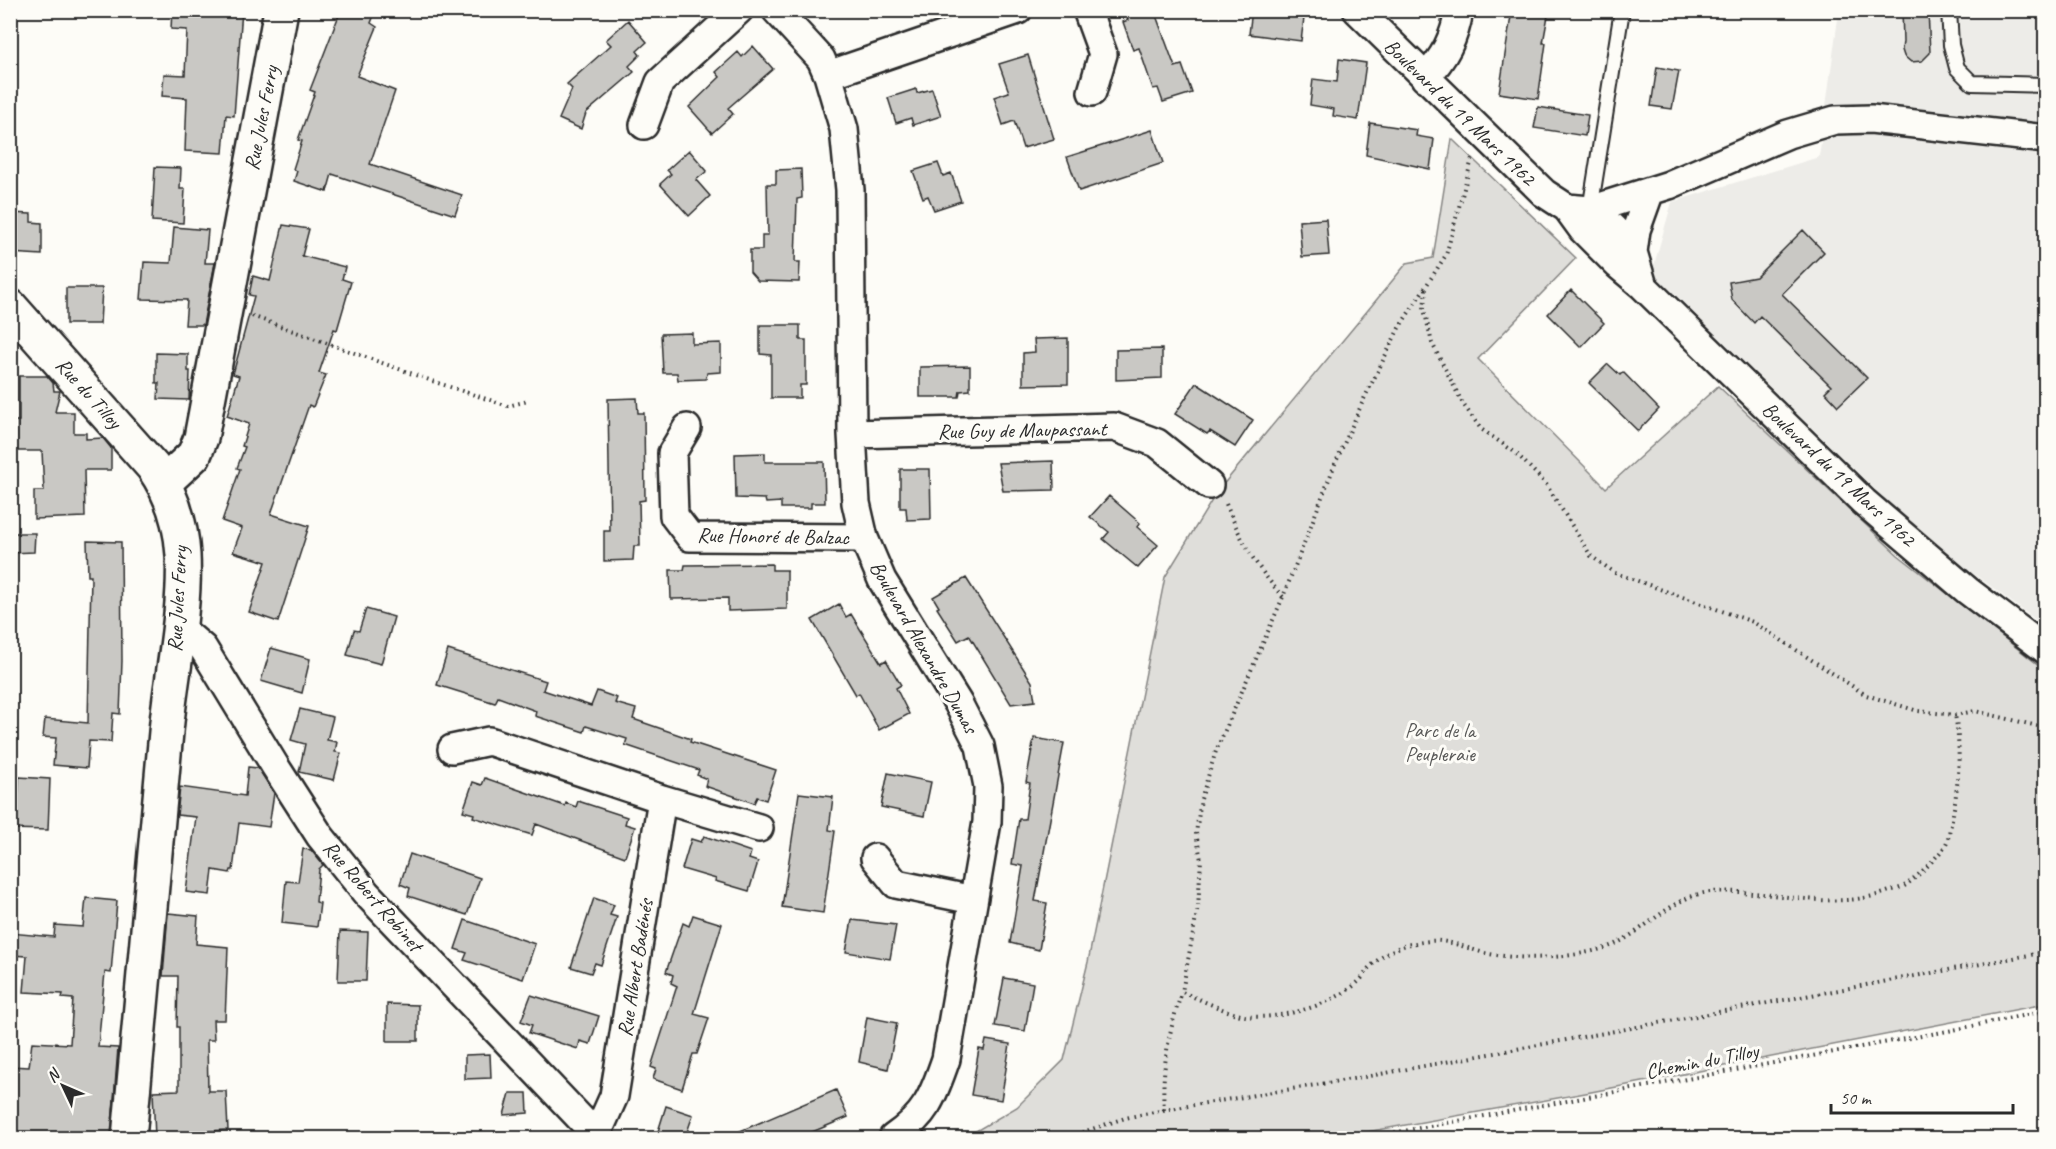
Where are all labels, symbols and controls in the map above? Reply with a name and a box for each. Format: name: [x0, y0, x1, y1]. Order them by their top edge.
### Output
street label: Boulevard du 19 Mars 1962: [1379, 33, 1542, 192]
street label: Rue Jules Ferry: [238, 62, 284, 172]
street label: Rue du Tilloy: [50, 352, 129, 435]
street label: Boulevard du 19 Mars 1962: [1757, 396, 1922, 553]
street label: Rue Guy de Maupassant: [938, 415, 1109, 444]
street label: Rue Honoré de Balzac: [697, 522, 851, 550]
street label: Rue Jules Ferry: [161, 544, 193, 653]
street label: Boulevard Alexandre Dumas: [864, 556, 985, 739]
park label: Parc de la Peupleraie: [1405, 717, 1478, 767]
street label: Rue Robert Robinet: [318, 835, 430, 959]
street label: Rue Albert Badénés: [611, 896, 659, 1038]
street label: Chemin du Tilloy: [1644, 1037, 1762, 1085]
north arrow: [33, 1056, 93, 1116]
text: N: [42, 1064, 66, 1087]
scale bar: [1831, 1077, 2012, 1115]
text: 50 m: [1840, 1087, 1873, 1109]

